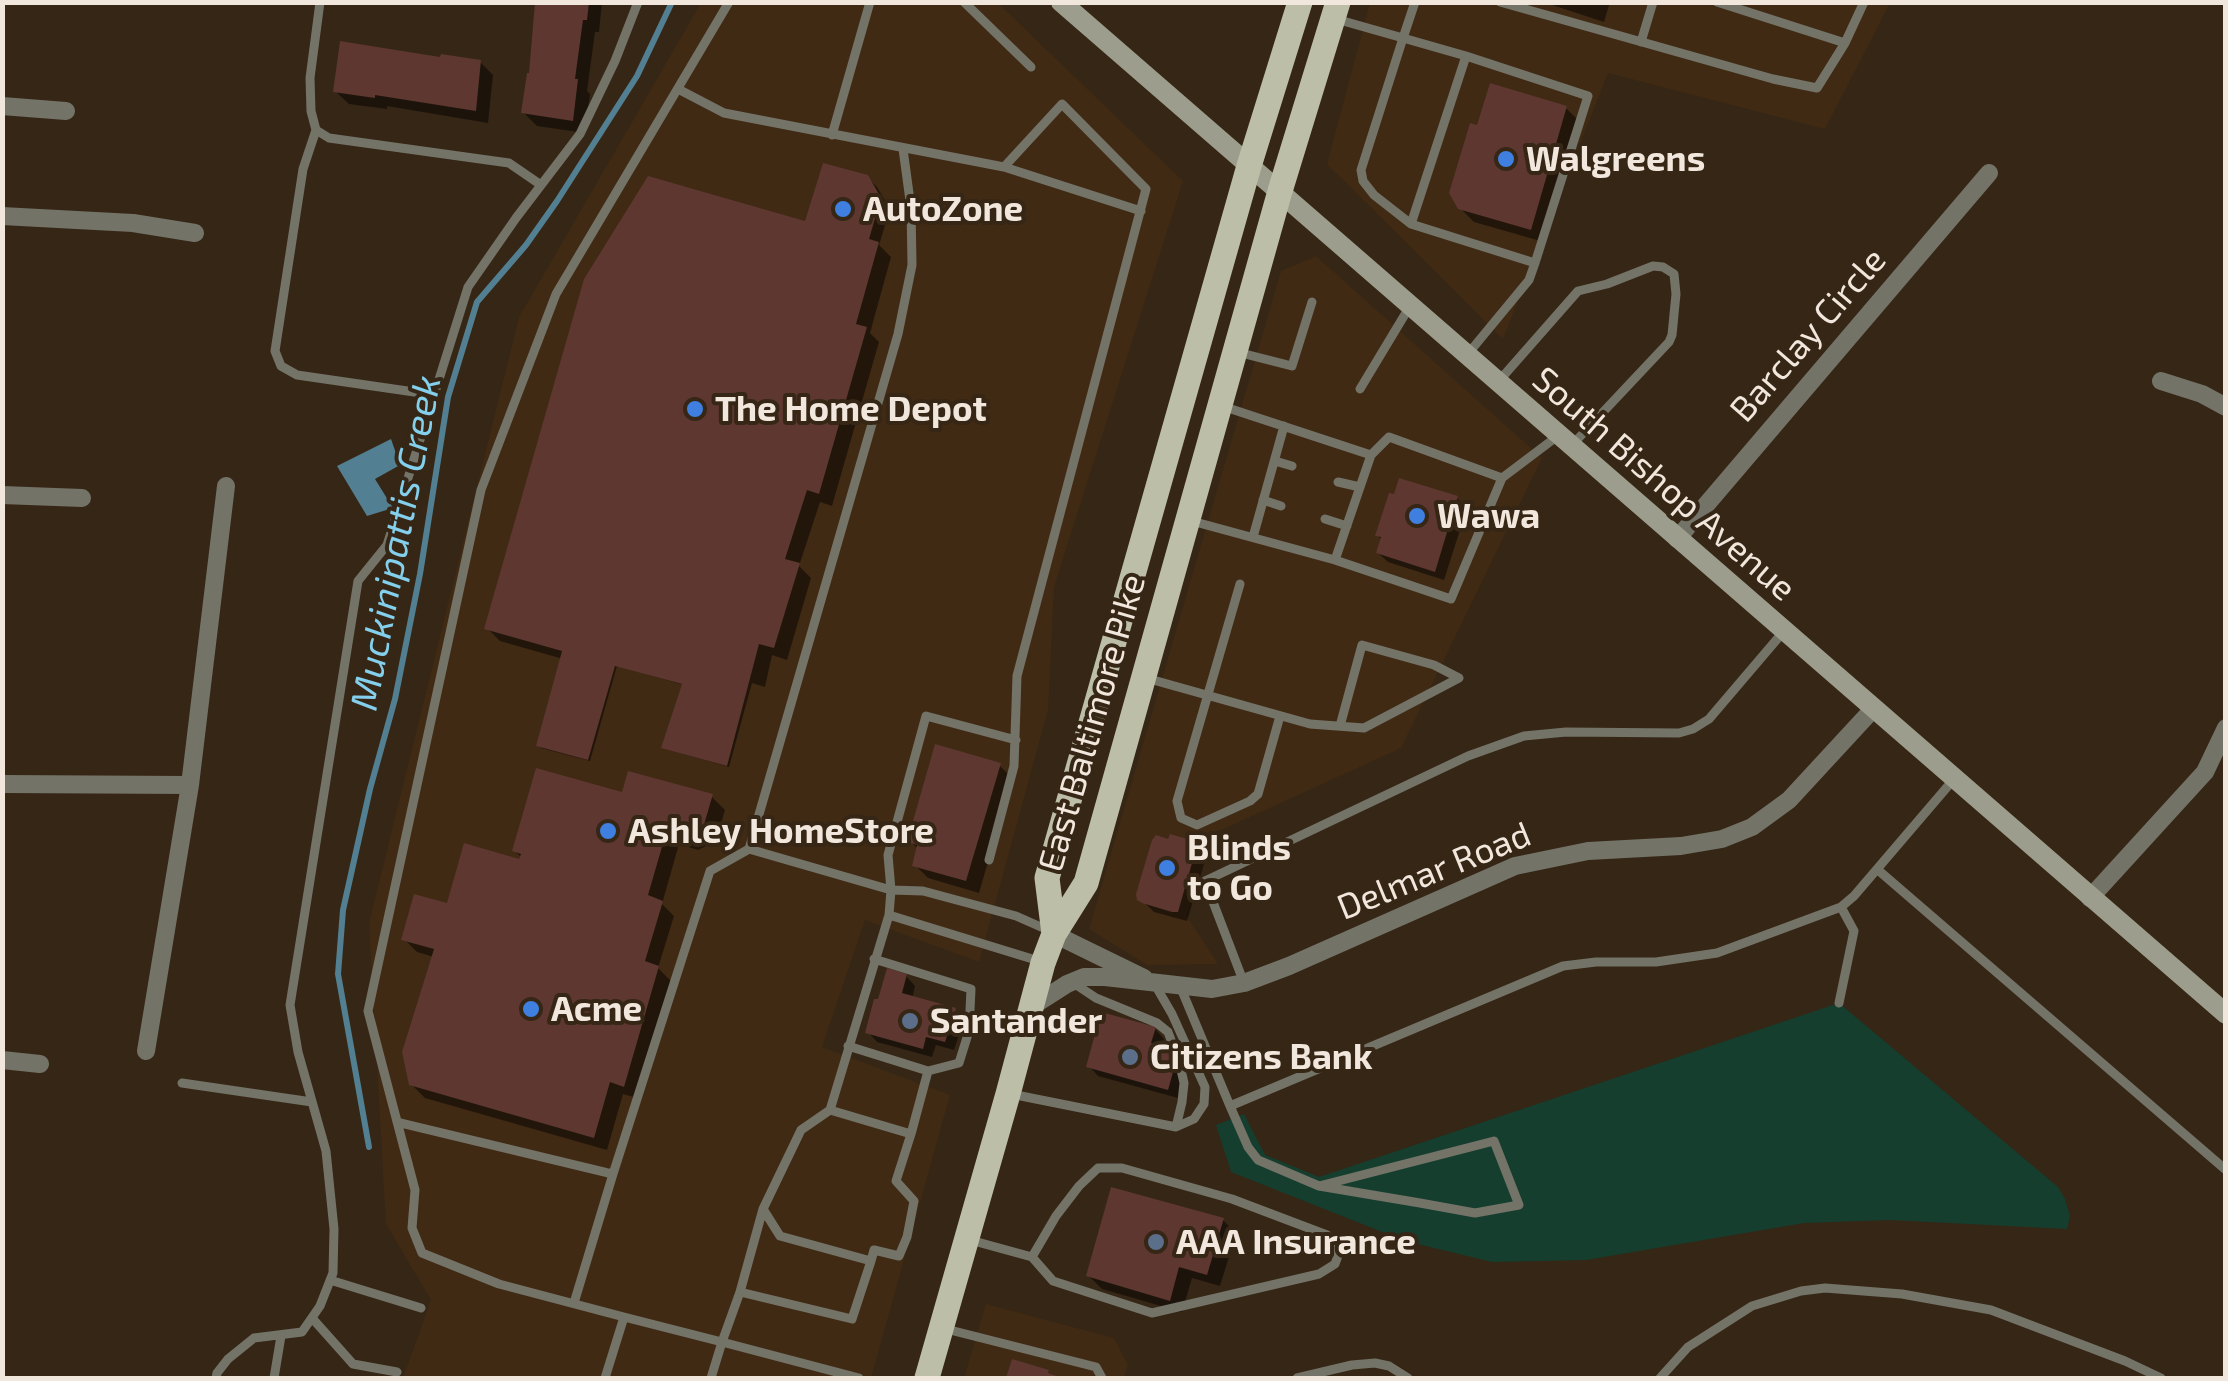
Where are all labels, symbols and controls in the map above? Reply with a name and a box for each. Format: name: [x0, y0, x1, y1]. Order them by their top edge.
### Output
place label: Walgreens: [1526, 138, 1705, 180]
marker: Walgreens: [1495, 148, 1517, 170]
place label: AutoZone: [863, 188, 1023, 230]
marker: AutoZone: [832, 198, 854, 220]
street label: Barclay Circle: [1721, 240, 1895, 430]
street label: South Bishop Avenue: [1524, 358, 1804, 610]
water label: Muckinipattis Creek: [341, 372, 451, 714]
place label: The Home Depot: [715, 388, 987, 430]
marker: The Home Depot: [684, 398, 706, 420]
place label: Wawa: [1437, 495, 1540, 537]
marker: Wawa: [1406, 505, 1428, 527]
street label: East Baltimore Pike: [1030, 570, 1154, 876]
place label: Ashley HomeStore: [628, 810, 934, 852]
street label: Delmar Road: [1331, 813, 1537, 929]
marker: Ashley HomeStore: [597, 820, 619, 842]
place label: Blinds to Go: [1187, 827, 1291, 909]
marker: Blinds to Go: [1156, 857, 1178, 879]
place label: Acme: [551, 988, 642, 1030]
marker: Acme: [520, 998, 542, 1020]
place label: Santander: [930, 1000, 1102, 1042]
marker: Santander: [899, 1010, 921, 1032]
place label: Citizens Bank: [1150, 1036, 1372, 1078]
marker: Citizens Bank: [1119, 1046, 1141, 1068]
place label: AAA Insurance: [1176, 1221, 1416, 1263]
marker: AAA Insurance: [1145, 1231, 1167, 1253]

